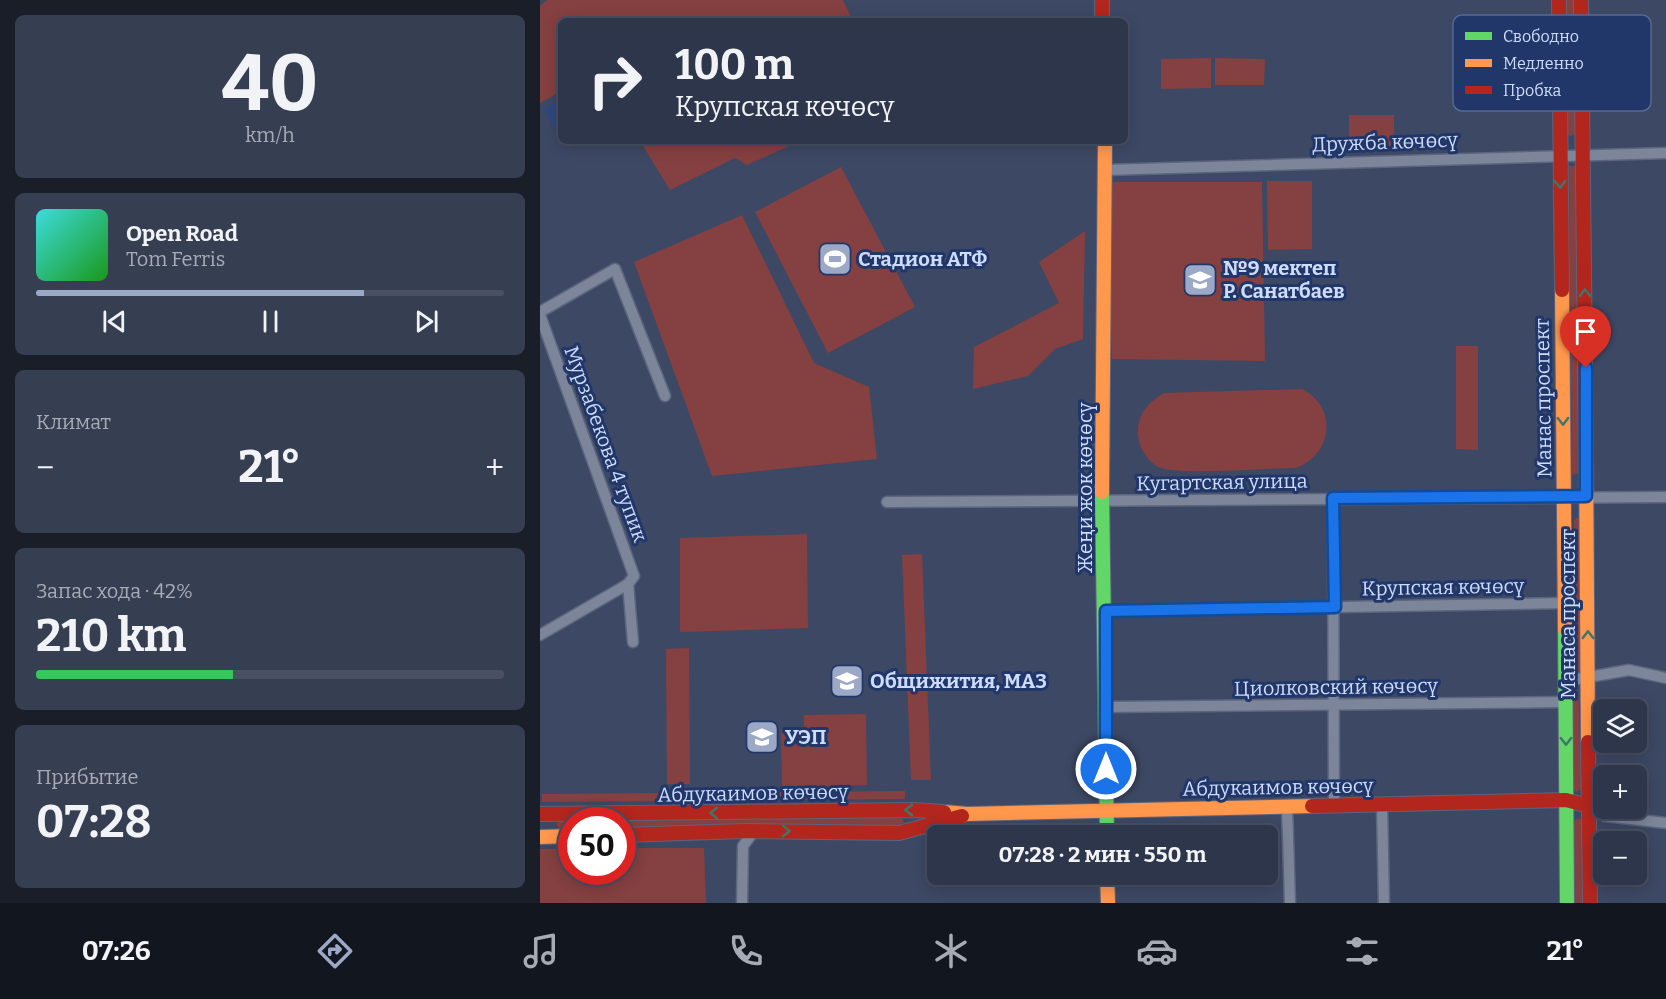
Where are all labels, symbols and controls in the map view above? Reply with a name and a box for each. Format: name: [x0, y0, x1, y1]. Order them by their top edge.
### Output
legend: [1453, 15, 1651, 111]
text: Свободно: [1503, 27, 1579, 46]
text: 40: [221, 37, 319, 131]
text: 100 m: [675, 40, 794, 90]
icon: right: [576, 42, 654, 120]
text: Медленно: [1503, 54, 1584, 73]
text: Пробка: [1503, 81, 1562, 100]
text: Крупская көчөсү: [675, 91, 894, 123]
text: km/h: [245, 123, 295, 147]
street label: Дружба көчөсү: [1312, 127, 1458, 157]
one-way arrow: [1554, 180, 1566, 189]
text: Open Road: [126, 220, 238, 247]
sports icon: Стадион АТФ: [817, 241, 853, 277]
text: Tom Ferris: [126, 247, 225, 271]
place label: Стадион АТФ: [858, 247, 987, 271]
place label: №9 мектеп Р. Санатбаев: [1223, 256, 1345, 303]
school or university icon: №9 мектеп Р. Санатбаев: [1182, 262, 1218, 298]
one-way arrow: [1579, 288, 1592, 297]
icon: previous: [98, 305, 131, 338]
icon: pause: [254, 305, 287, 338]
icon: next: [410, 305, 443, 338]
pin: [1560, 306, 1611, 368]
icon: arrive: [1569, 315, 1602, 348]
street label: Манас проспект: [1530, 318, 1556, 478]
street label: Мурзабекова 4 тупик: [559, 343, 653, 545]
street label: Жеңи жок көчөсү: [1073, 402, 1097, 574]
text: Климат: [36, 410, 111, 434]
one-way arrow: [1557, 417, 1569, 426]
text: 21°: [238, 440, 301, 494]
text: −: [36, 448, 54, 488]
text: +: [485, 448, 504, 488]
street label: Кугартская улица: [1136, 469, 1308, 495]
street label: Манаса проспект: [1556, 529, 1580, 699]
street label: Крупская көчөсү: [1362, 574, 1525, 600]
text: Запас хода · 42%: [36, 579, 193, 603]
text: 210 km: [36, 609, 187, 663]
one-way arrow: [1582, 630, 1594, 639]
school or university icon: Общижития, МАЗ: [829, 663, 865, 699]
place label: Общижития, МАЗ: [870, 669, 1047, 693]
street label: Циолковский көчөсү: [1234, 673, 1438, 701]
map controls: [1593, 699, 1647, 885]
button: layers: [1593, 699, 1647, 753]
school or university icon: УЭП: [744, 719, 780, 755]
place label: УЭП: [785, 725, 827, 749]
position arrow: [1074, 737, 1138, 801]
one-way arrow: [1560, 737, 1572, 746]
text: Прибытие: [36, 765, 138, 789]
button: +: [1593, 765, 1647, 819]
street label: Абдукаимов көчөсү: [1182, 773, 1374, 801]
street label: Абдукаимов көчөсү: [657, 779, 849, 807]
text: 07:28: [36, 795, 152, 849]
one-way arrow: [904, 804, 913, 816]
one-way arrow: [709, 806, 718, 819]
speed limit sign: 50: [558, 807, 636, 885]
one-way arrow: [781, 825, 790, 838]
button: −: [1593, 831, 1647, 885]
text: 07:28 · 2 мин · 550 m: [998, 841, 1207, 868]
icon: directions: [314, 930, 356, 972]
icon: music: [520, 930, 562, 972]
icon: phone: [725, 930, 767, 972]
icon: climate: [930, 930, 972, 972]
icon: car: [1136, 930, 1178, 972]
icon: filters: [1341, 930, 1383, 972]
text: 07:26: [82, 935, 151, 967]
text: 21°: [1547, 935, 1584, 967]

